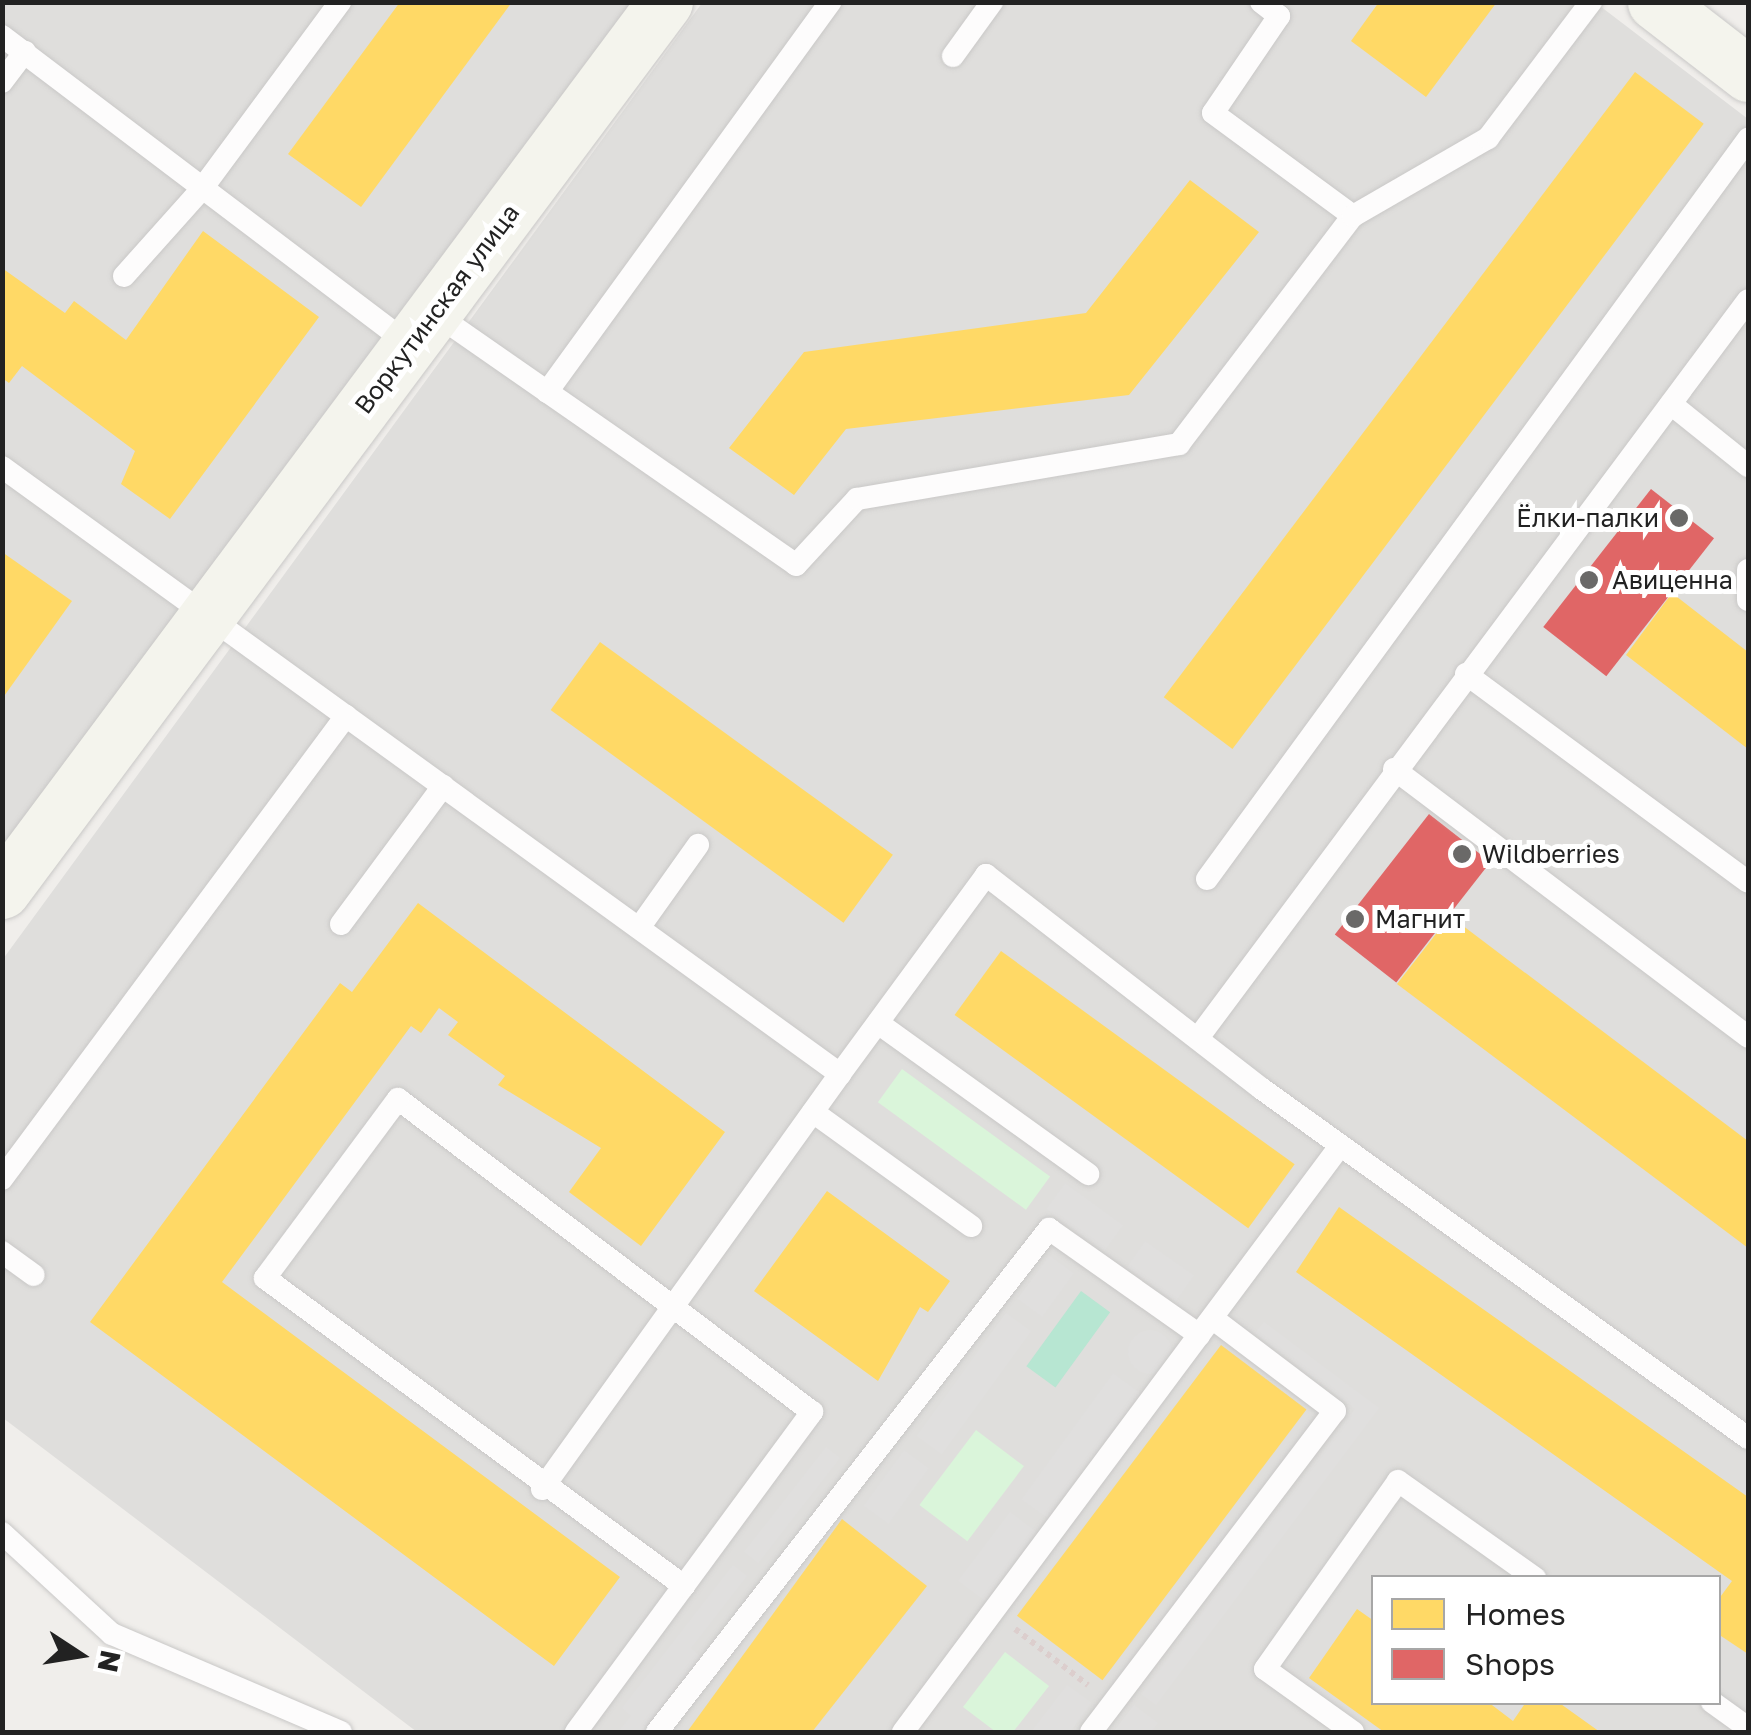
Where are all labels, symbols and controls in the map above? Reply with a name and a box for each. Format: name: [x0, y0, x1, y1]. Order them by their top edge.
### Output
street label: Воркутинская улица: [348, 198, 526, 420]
place label: Ёлки-палки: [1516, 503, 1659, 533]
marker: Ёлки-палки: [1668, 507, 1690, 529]
place label: Авиценна: [1612, 565, 1733, 595]
marker: Авиценна: [1576, 567, 1602, 593]
place label: Wildberries: [1482, 839, 1620, 869]
marker: Wildberries: [1451, 843, 1473, 865]
place label: Магнит: [1375, 904, 1465, 934]
marker: Магнит: [1344, 908, 1366, 930]
legend: [1371, 1575, 1721, 1705]
text: Homes: [1465, 1596, 1566, 1632]
north arrow: [30, 1605, 130, 1705]
text: Shops: [1465, 1646, 1555, 1682]
text: N: [91, 1648, 128, 1675]

